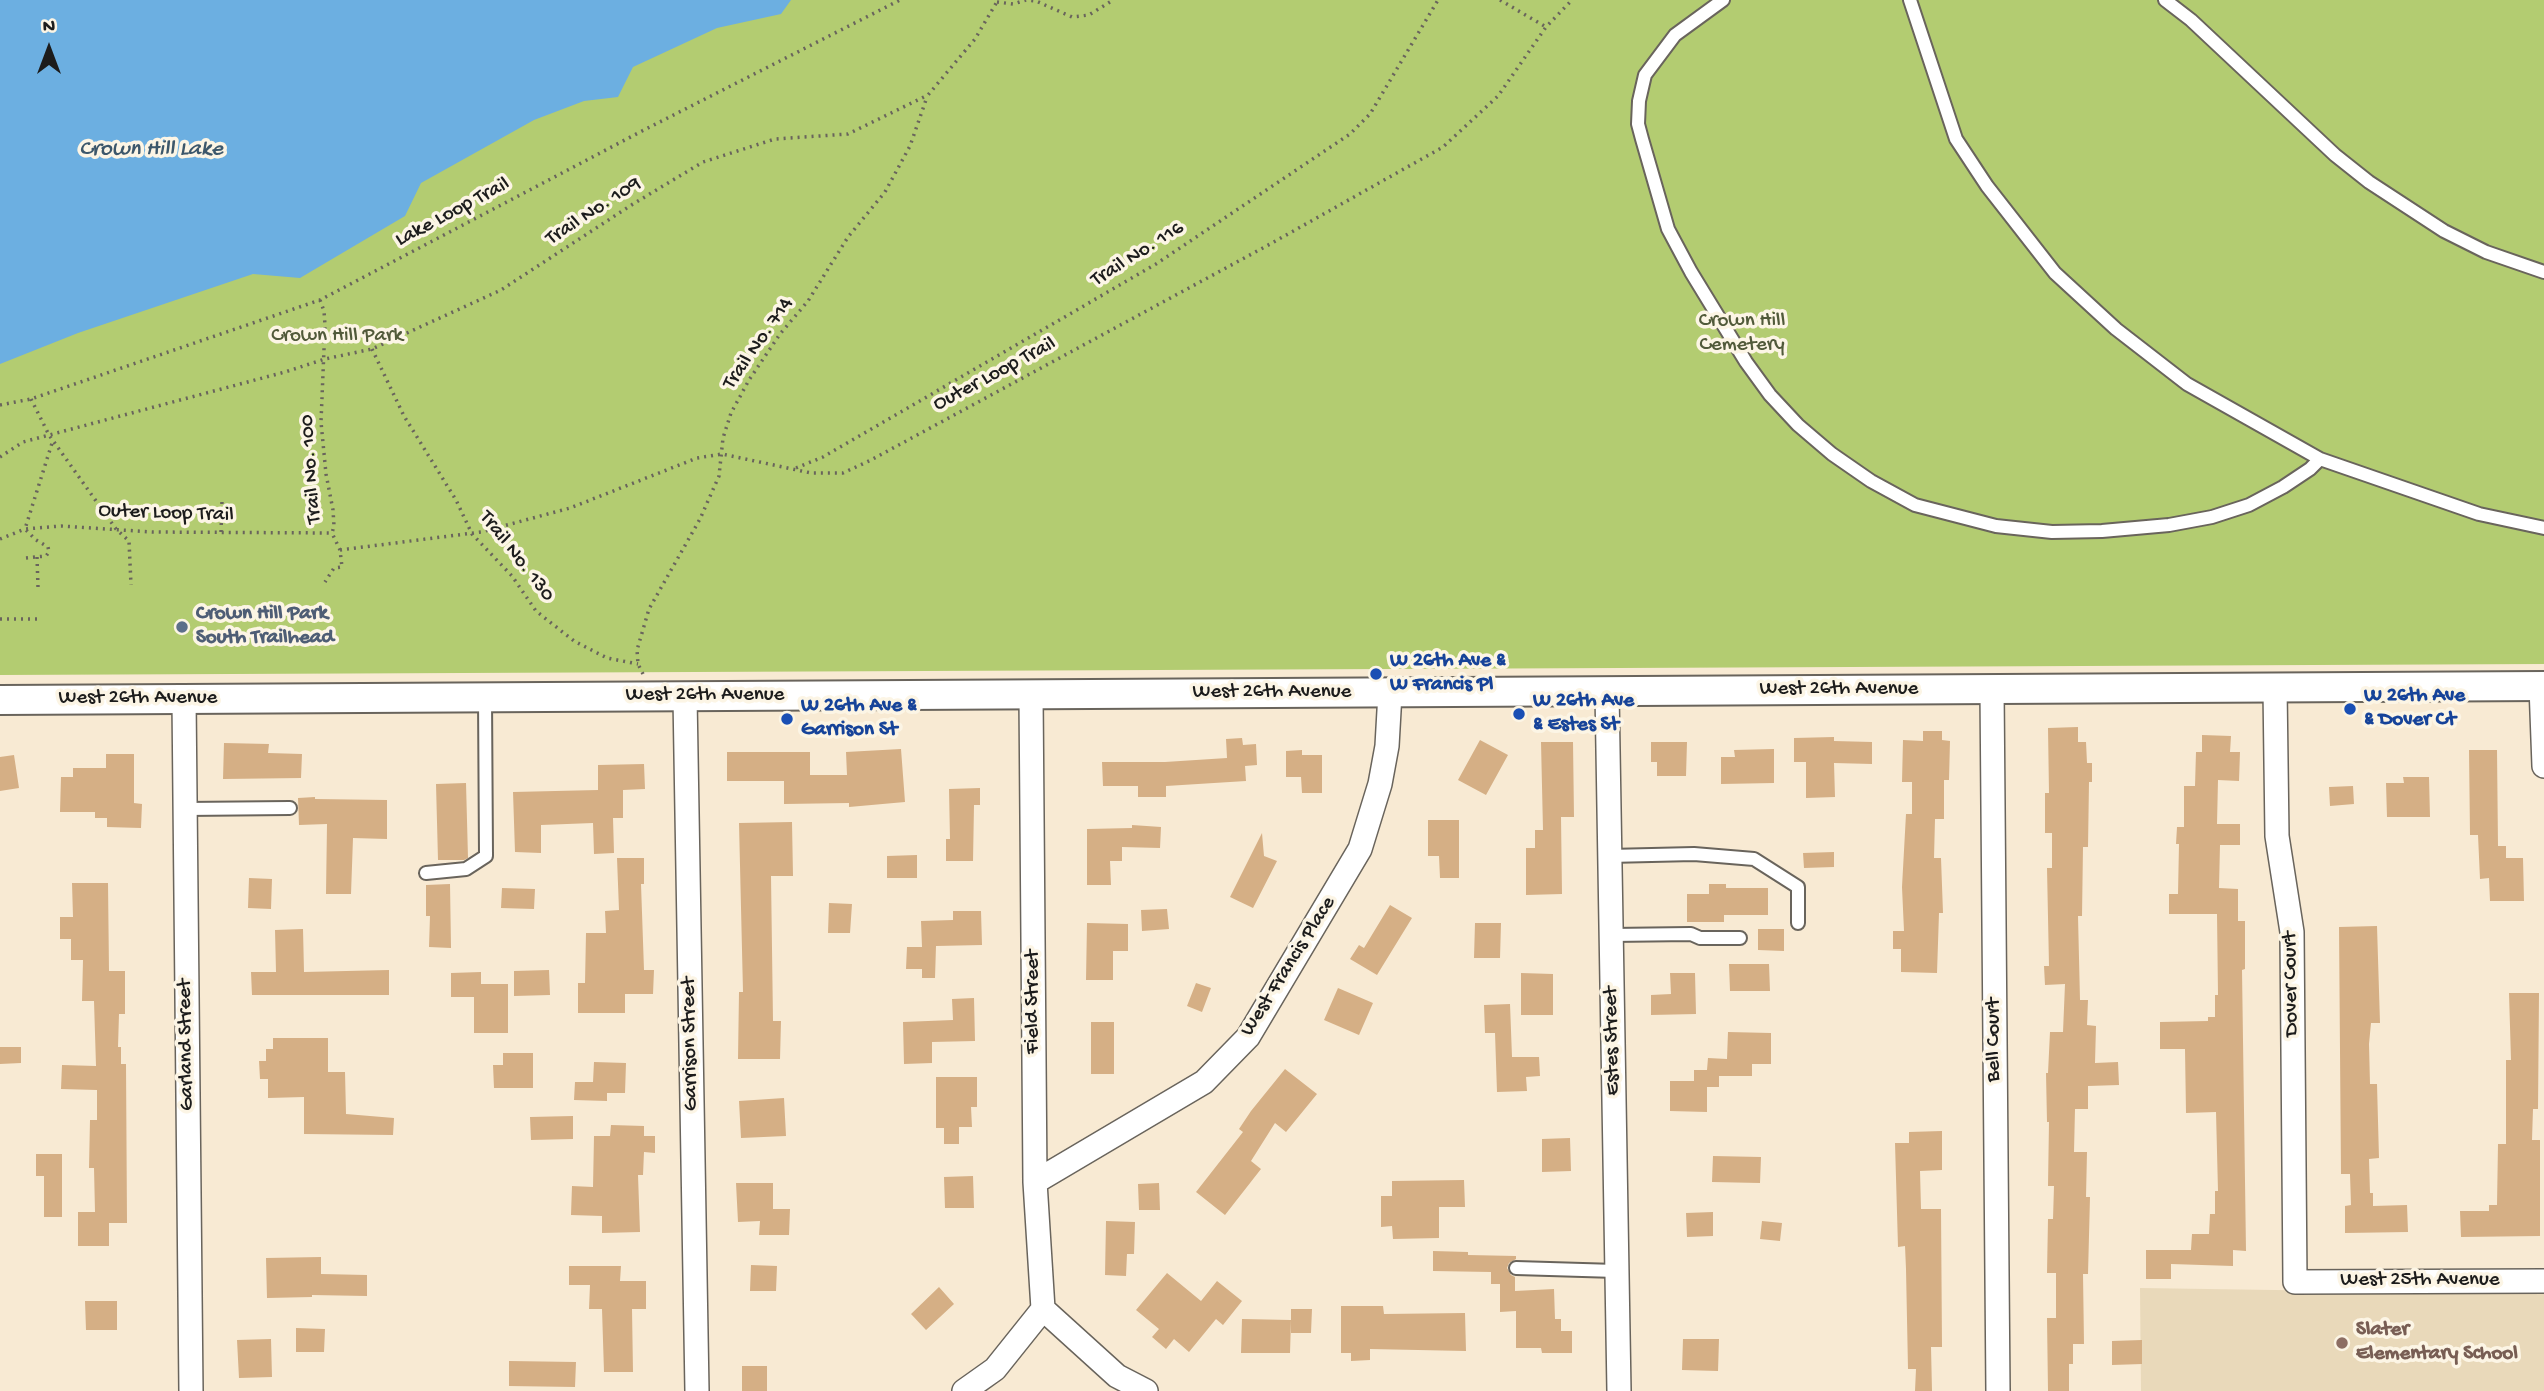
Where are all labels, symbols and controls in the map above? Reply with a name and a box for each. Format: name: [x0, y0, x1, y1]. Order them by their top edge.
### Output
north arrow: [14, 14, 84, 84]
text: N: [43, 16, 55, 39]
water label: Crown Hill Lake: [79, 136, 223, 164]
street label: Lake Loop Trail: [392, 172, 514, 254]
street label: Trail No. 109: [542, 172, 646, 252]
street label: Trail No. 116: [1087, 216, 1189, 294]
street label: Trail No. 714: [718, 293, 800, 395]
park label: Crown Hill Cemetery: [1699, 309, 1785, 359]
park label: Crown Hill Park: [271, 324, 403, 350]
street label: Outer Loop Trail: [929, 332, 1061, 418]
street label: Trail No. 100: [296, 413, 328, 525]
street label: Outer Loop Trail: [98, 499, 234, 529]
street label: Trail No. 130: [473, 506, 559, 608]
place label: Crown Hill Park South Trailhead: [196, 602, 334, 652]
marker: Crown Hill Park South Trailhead: [174, 619, 190, 635]
place label: W 26th Ave & W Francis Pl: [1390, 649, 1506, 699]
marker: W 26th Ave & W Francis Pl: [1368, 666, 1384, 682]
street label: West 26th Avenue: [1760, 677, 1918, 703]
street label: West 26th Avenue: [1193, 680, 1351, 706]
street label: West 26th Avenue: [626, 683, 784, 709]
place label: W 26th Ave & Dover Ct: [2364, 684, 2465, 734]
street label: West 26th Avenue: [59, 686, 217, 712]
place label: W 26th Ave & Estes St: [1533, 689, 1634, 739]
place label: W 26th Ave & Garrison St: [801, 694, 917, 744]
marker: W 26th Ave & Dover Ct: [2342, 701, 2358, 717]
marker: W 26th Ave & Estes St: [1511, 706, 1527, 722]
marker: W 26th Ave & Garrison St: [779, 711, 795, 727]
street label: West Francis Place: [1236, 892, 1342, 1042]
street label: Dover Court: [2278, 931, 2306, 1037]
street label: Field Street: [1021, 950, 1047, 1054]
street label: Garrison Street: [677, 977, 705, 1111]
street label: Garland Street: [173, 979, 201, 1111]
street label: Estes Street: [1599, 986, 1627, 1096]
street label: Bell Court: [1982, 998, 2008, 1082]
street label: West 25th Avenue: [2340, 1268, 2500, 1294]
place label: Slater Elementary School: [2356, 1318, 2518, 1368]
marker: Slater Elementary School: [2334, 1335, 2350, 1351]

